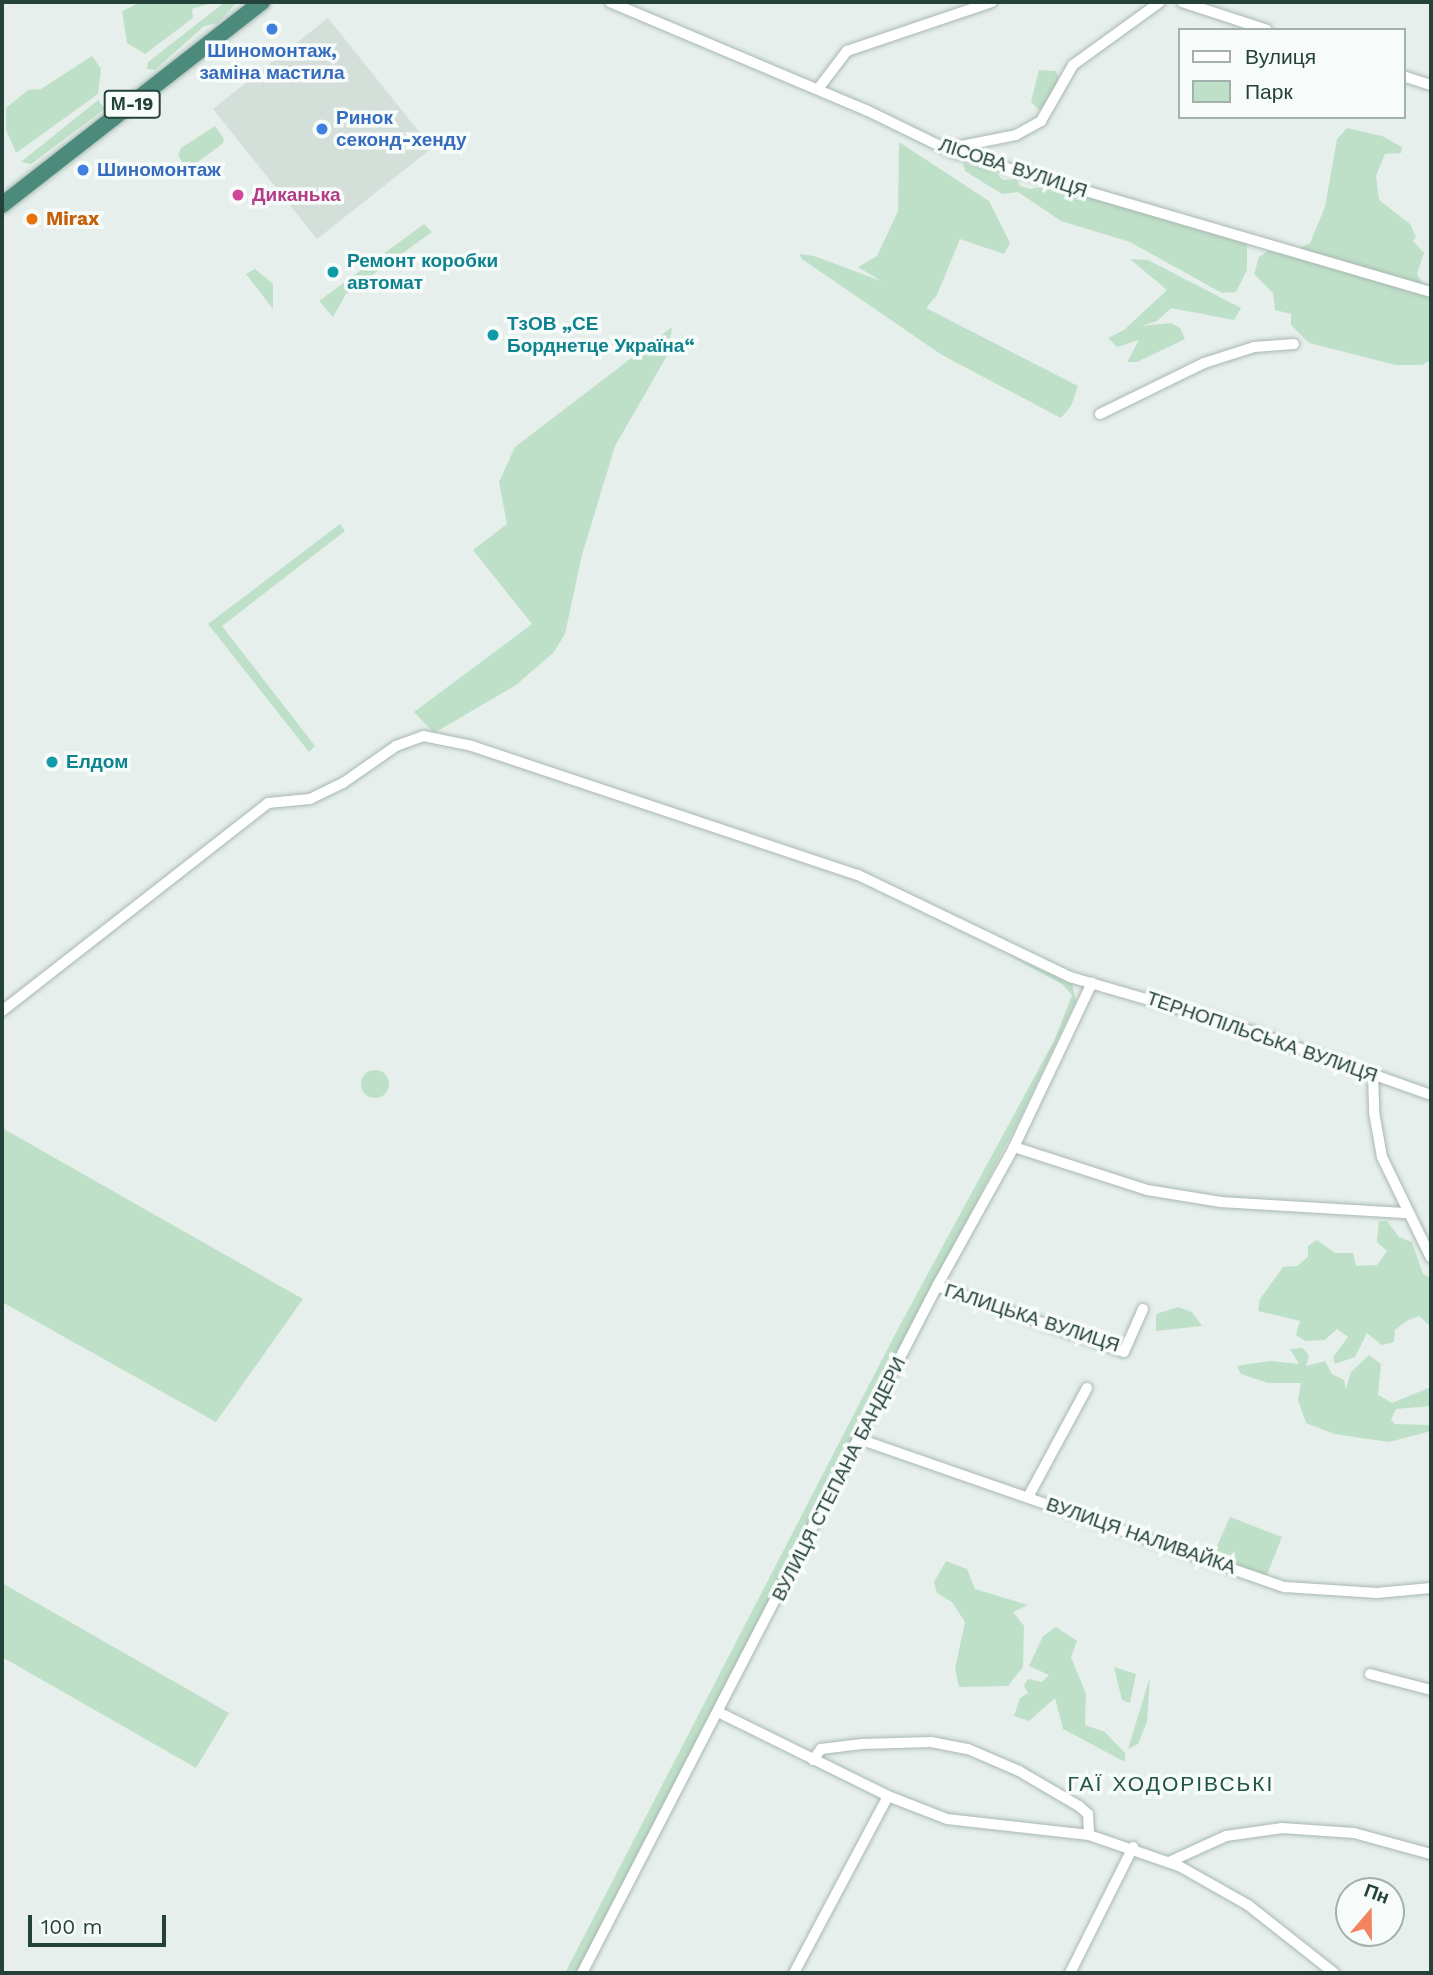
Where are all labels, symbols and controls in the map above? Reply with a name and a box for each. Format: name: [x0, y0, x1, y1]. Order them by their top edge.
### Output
marker: Шиномонтаж, заміна мастила: [264, 21, 280, 37]
legend: [1178, 28, 1405, 119]
place label: Шиномонтаж, заміна мастила: [199, 40, 345, 84]
text: Вулиця: [1245, 44, 1316, 69]
text: Парк: [1245, 79, 1293, 104]
road number: М-19: [102, 90, 162, 119]
place label: Ринок секонд-хенду: [336, 107, 467, 151]
marker: Ринок секонд-хенду: [314, 121, 330, 137]
street label: ЛІСОВА ВУЛИЦЯ: [936, 133, 1090, 203]
place label: Шиномонтаж: [97, 159, 221, 181]
marker: Шиномонтаж: [75, 162, 91, 178]
place label: Диканька: [252, 184, 341, 206]
marker: Диканька: [230, 187, 246, 203]
place label: Mirax: [46, 208, 99, 230]
marker: Mirax: [24, 211, 40, 227]
place label: Ремонт коробки автомат: [347, 250, 498, 294]
marker: Ремонт коробки автомат: [325, 264, 341, 280]
place label: ТзОВ „СЕ Борднетце Україна“: [507, 313, 695, 357]
marker: ТзОВ „СЕ Борднетце Україна“: [485, 327, 501, 343]
place label: Елдом: [66, 751, 128, 773]
marker: Елдом: [44, 754, 60, 770]
street label: ТЕРНОПІЛЬСЬКА ВУЛИЦЯ: [1144, 987, 1380, 1087]
street label: ГАЛИЦЬКА ВУЛИЦЯ: [942, 1279, 1122, 1357]
street label: ВУЛИЦЯ СТЕПАНА БАНДЕРИ: [767, 1353, 911, 1605]
street label: ВУЛИЦЯ НАЛИВАЙКА: [1043, 1493, 1239, 1579]
district label: ГАЇ ХОДОРІВСЬКІ: [1069, 1771, 1273, 1797]
north arrow: [1335, 1877, 1405, 1947]
text: Пн: [1361, 1879, 1392, 1909]
scale bar: [32, 1902, 170, 1946]
text: 100 m: [41, 1914, 103, 1939]

